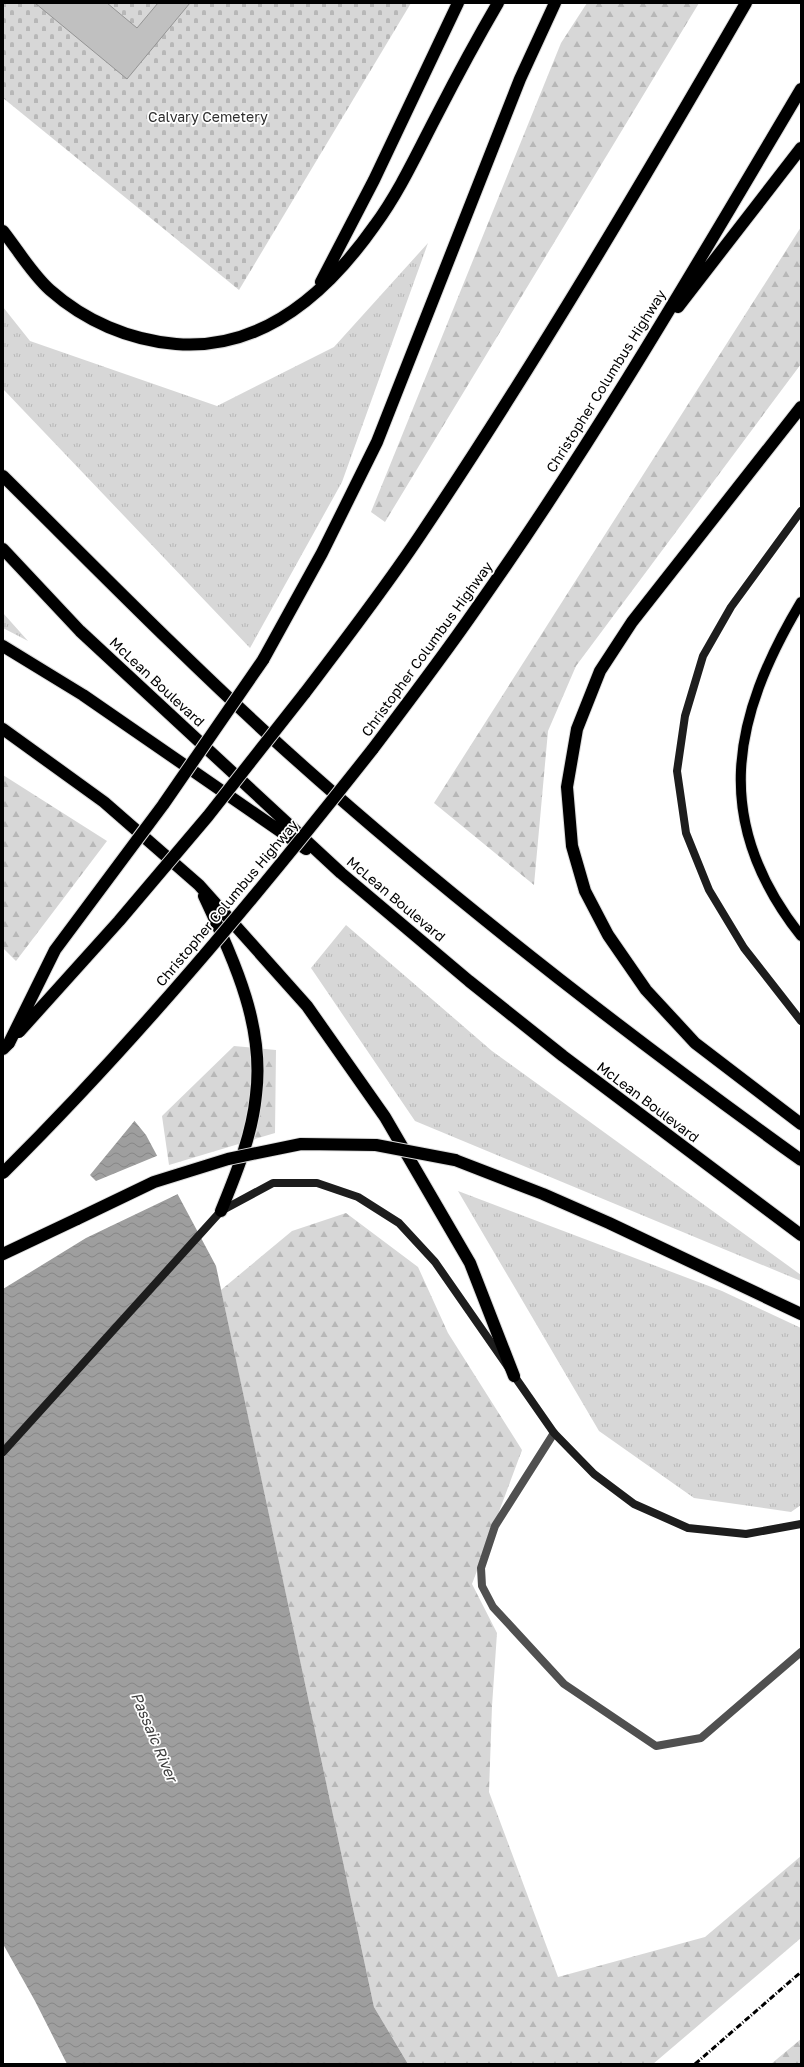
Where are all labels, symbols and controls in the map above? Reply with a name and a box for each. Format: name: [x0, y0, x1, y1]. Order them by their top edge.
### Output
park label: Calvary Cemetery: [148, 108, 268, 125]
street label: Christopher Columbus Highway: [542, 286, 669, 475]
street label: Christopher Columbus Highway: [357, 558, 496, 740]
street label: McLean Boulevard: [106, 633, 208, 730]
street label: Christopher Columbus Highway: [152, 816, 301, 989]
street label: McLean Boulevard: [344, 852, 449, 945]
street label: McLean Boulevard: [594, 1058, 703, 1146]
water label: Passaic River: [128, 1689, 183, 1786]

